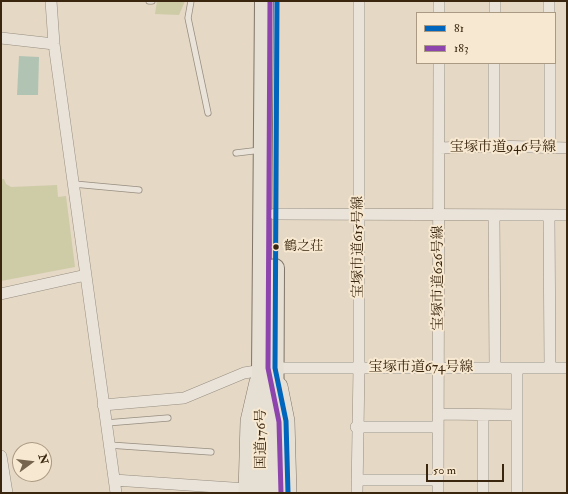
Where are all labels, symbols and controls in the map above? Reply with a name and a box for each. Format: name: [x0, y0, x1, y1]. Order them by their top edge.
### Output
legend: [416, 12, 556, 64]
text: 81: [454, 21, 464, 36]
text: 183: [454, 41, 469, 56]
street label: 宝塚市道946号線: [450, 140, 556, 156]
street label: 宝塚市道615号線: [351, 196, 367, 298]
street label: 宝塚市道626号線: [431, 225, 447, 331]
place label: 鶴之荘: [284, 239, 323, 255]
marker: 鶴之荘: [271, 242, 281, 252]
street label: 宝塚市道674号線: [369, 360, 473, 376]
street label: 国道176号: [254, 409, 270, 469]
north arrow: [12, 442, 52, 482]
text: N: [36, 453, 51, 465]
scale bar: [428, 456, 506, 482]
text: 50 m: [433, 463, 456, 478]

